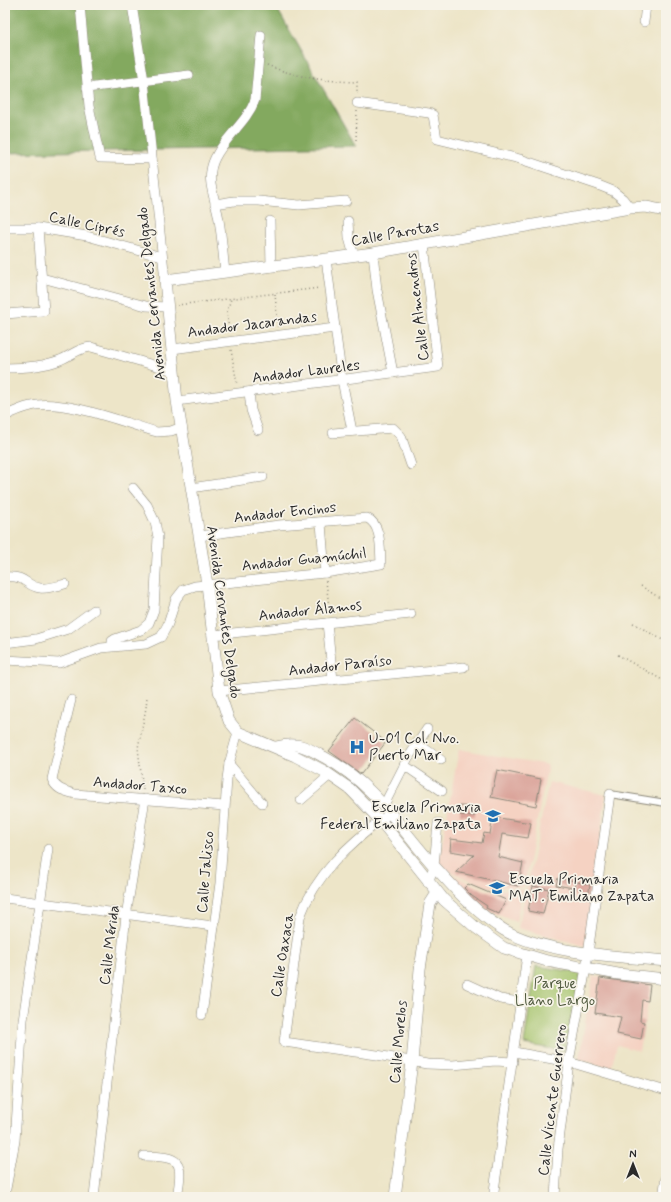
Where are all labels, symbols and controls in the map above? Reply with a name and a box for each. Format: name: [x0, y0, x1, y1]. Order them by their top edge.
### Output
street label: Avenida Cervantes Delgado: [133, 206, 172, 382]
street label: Calle Ciprés: [47, 207, 127, 243]
street label: Calle Parotas: [350, 216, 441, 252]
street label: Calle Almendros: [401, 251, 435, 362]
street label: Andador Jacarandas: [186, 307, 318, 343]
street label: Andador Laureles: [251, 355, 361, 389]
street label: Andador Encinos: [233, 498, 338, 528]
street label: Avenida Cervantes Delgado: [200, 524, 245, 700]
street label: Andador Guamúchil: [241, 543, 367, 576]
street label: Andador Álamos: [257, 595, 363, 626]
street label: Andador Paraíso: [288, 651, 393, 681]
place label: U-01 Col. Nvo. Puerto Mar: [369, 729, 459, 766]
hospital icon: U-01 Col. Nvo. Puerto Mar: [348, 738, 366, 756]
street label: Andador Taxco: [92, 772, 188, 800]
place label: Escuela Primaria Federal Emiliano Zapata: [320, 798, 481, 835]
school or university icon: Escuela Primaria Federal Emiliano Zapata: [484, 807, 502, 825]
street label: Calle Jalisco: [192, 830, 220, 914]
place label: Escuela Primaria MAT. Emiliano Zapata: [509, 870, 654, 907]
school or university icon: Escuela Primaria MAT. Emiliano Zapata: [488, 879, 506, 897]
street label: Calle Mérida: [95, 904, 125, 986]
street label: Calle Oaxaca: [266, 911, 300, 999]
park label: Parque Llano Largo: [515, 974, 595, 1012]
street label: Calle Morelos: [385, 999, 413, 1085]
street label: Calle Vicente Guerrero: [534, 1023, 572, 1177]
north arrow: [613, 1144, 653, 1184]
text: N: [629, 1148, 637, 1162]

